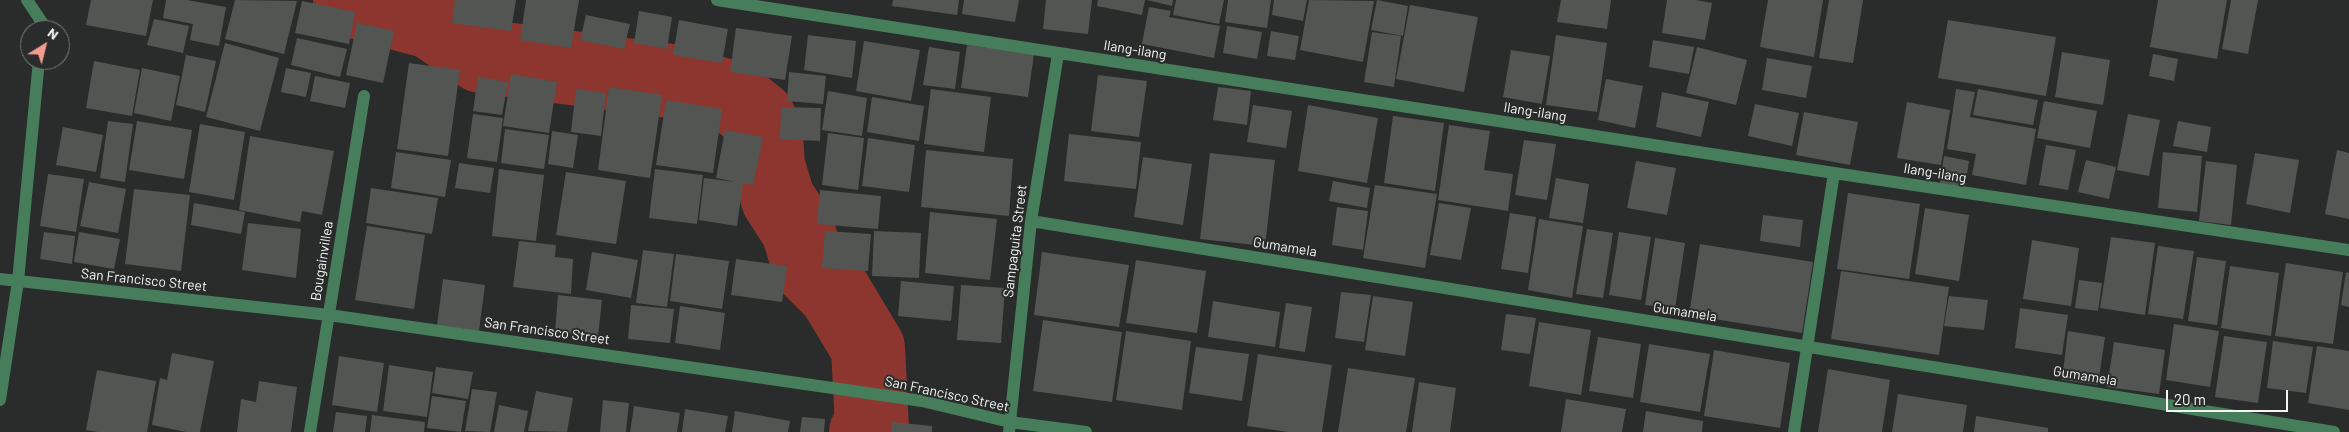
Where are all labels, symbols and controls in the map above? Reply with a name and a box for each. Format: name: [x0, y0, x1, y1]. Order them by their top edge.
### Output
north arrow: [20, 20, 70, 70]
text: N: [45, 24, 62, 43]
street label: Ilang-ilang: [1102, 37, 1168, 63]
street label: Ilang-ilang: [1502, 99, 1568, 125]
street label: Ilang-ilang: [1902, 160, 1968, 186]
street label: Sampaguita Street: [1000, 184, 1030, 298]
street label: Bougainvillea: [307, 220, 337, 302]
street label: Gumamela: [1252, 234, 1318, 260]
street label: San Francisco Street: [80, 265, 208, 295]
street label: Gumamela: [1652, 299, 1718, 325]
street label: San Francisco Street: [483, 314, 611, 348]
street label: Gumamela: [2052, 363, 2118, 389]
street label: San Francisco Street: [883, 373, 1011, 415]
scale bar: [2169, 380, 2292, 412]
text: 20 m: [2174, 390, 2206, 408]

